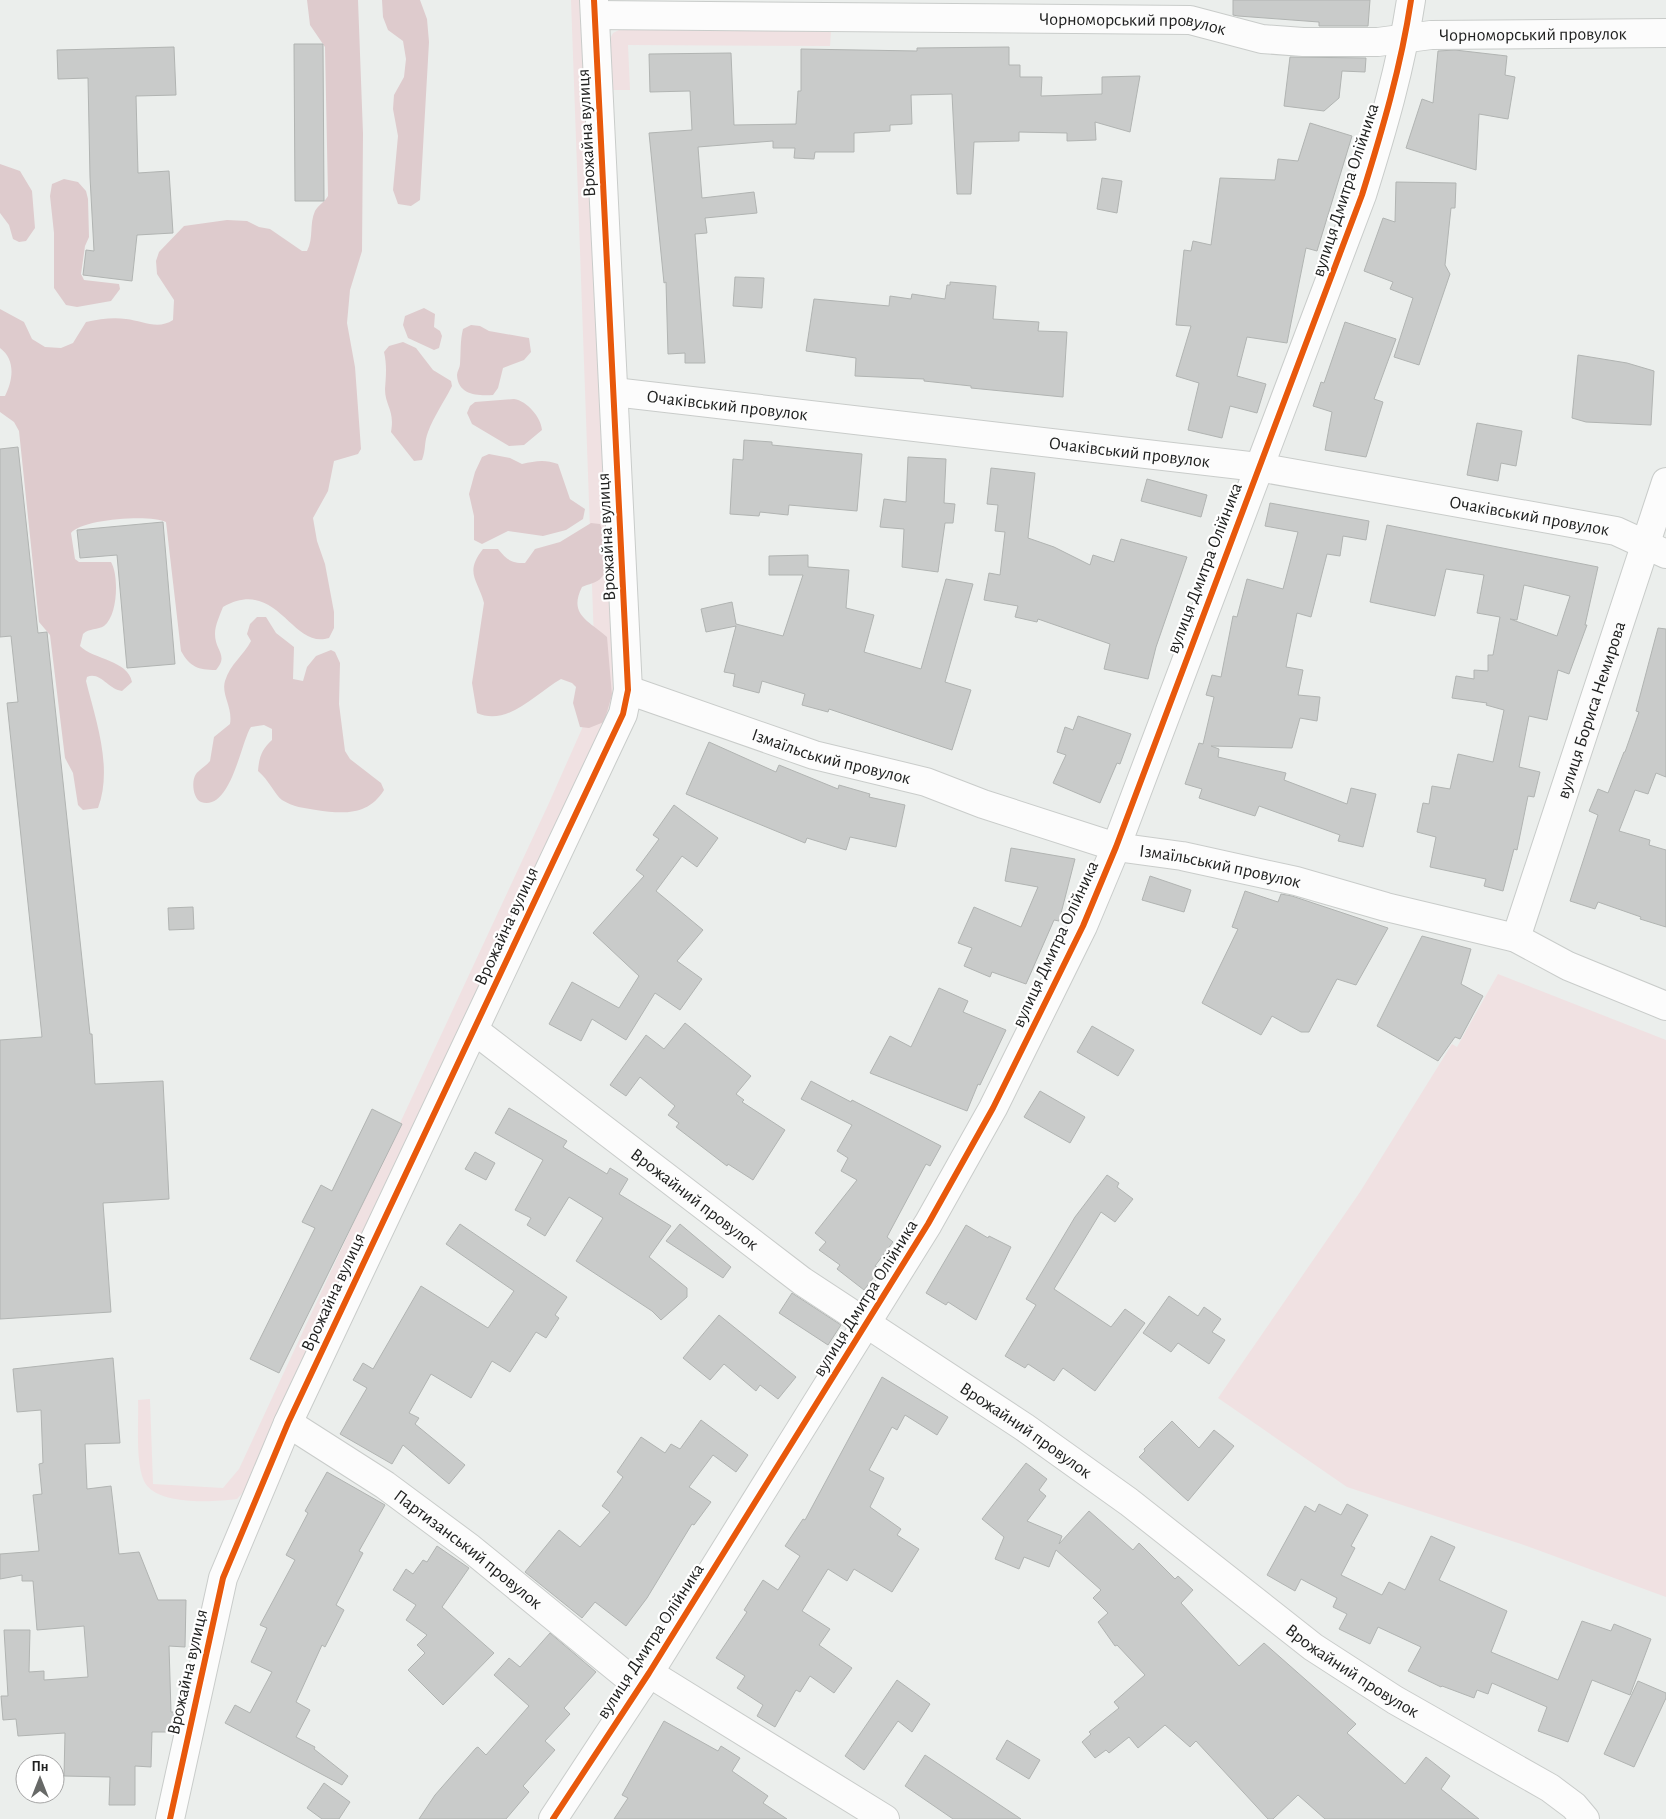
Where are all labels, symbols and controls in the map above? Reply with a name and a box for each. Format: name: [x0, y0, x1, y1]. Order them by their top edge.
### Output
street label: Чорноморський провулок: [1039, 11, 1228, 39]
street label: Чорноморський провулок: [1439, 25, 1628, 45]
street label: Врожайна вулиця: [575, 68, 599, 197]
street label: вулиця Дмитра Олійника: [1309, 101, 1383, 279]
street label: Очаківський провулок: [646, 388, 809, 425]
street label: Очаківський провулок: [1048, 435, 1212, 471]
street label: Врожайна вулиця: [595, 472, 619, 601]
street label: вулиця Дмитра Олійника: [1164, 481, 1246, 656]
street label: Очаківський провулок: [1448, 493, 1611, 540]
street label: вулиця Бориса Немирова: [1554, 619, 1629, 801]
street label: Ізмаїльський провулок: [749, 726, 913, 788]
street label: Ізмаїльський провулок: [1138, 842, 1304, 892]
street label: вулиця Дмитра Олійника: [1009, 858, 1102, 1030]
street label: Врожайна вулиця: [472, 865, 542, 988]
street label: Врожайний провулок: [627, 1145, 762, 1255]
street label: вулиця Дмитра Олійника: [810, 1217, 922, 1380]
street label: Врожайна вулиця: [299, 1231, 369, 1354]
street label: Врожайний провулок: [956, 1379, 1095, 1483]
street label: Партизанський провулок: [390, 1487, 546, 1613]
street label: вулиця Дмитра Олійника: [594, 1561, 708, 1722]
street label: Врожайна вулиця: [165, 1608, 211, 1737]
street label: Врожайний провулок: [1282, 1621, 1422, 1722]
north arrow: [15, 1754, 65, 1804]
text: Пн: [31, 1760, 49, 1774]

